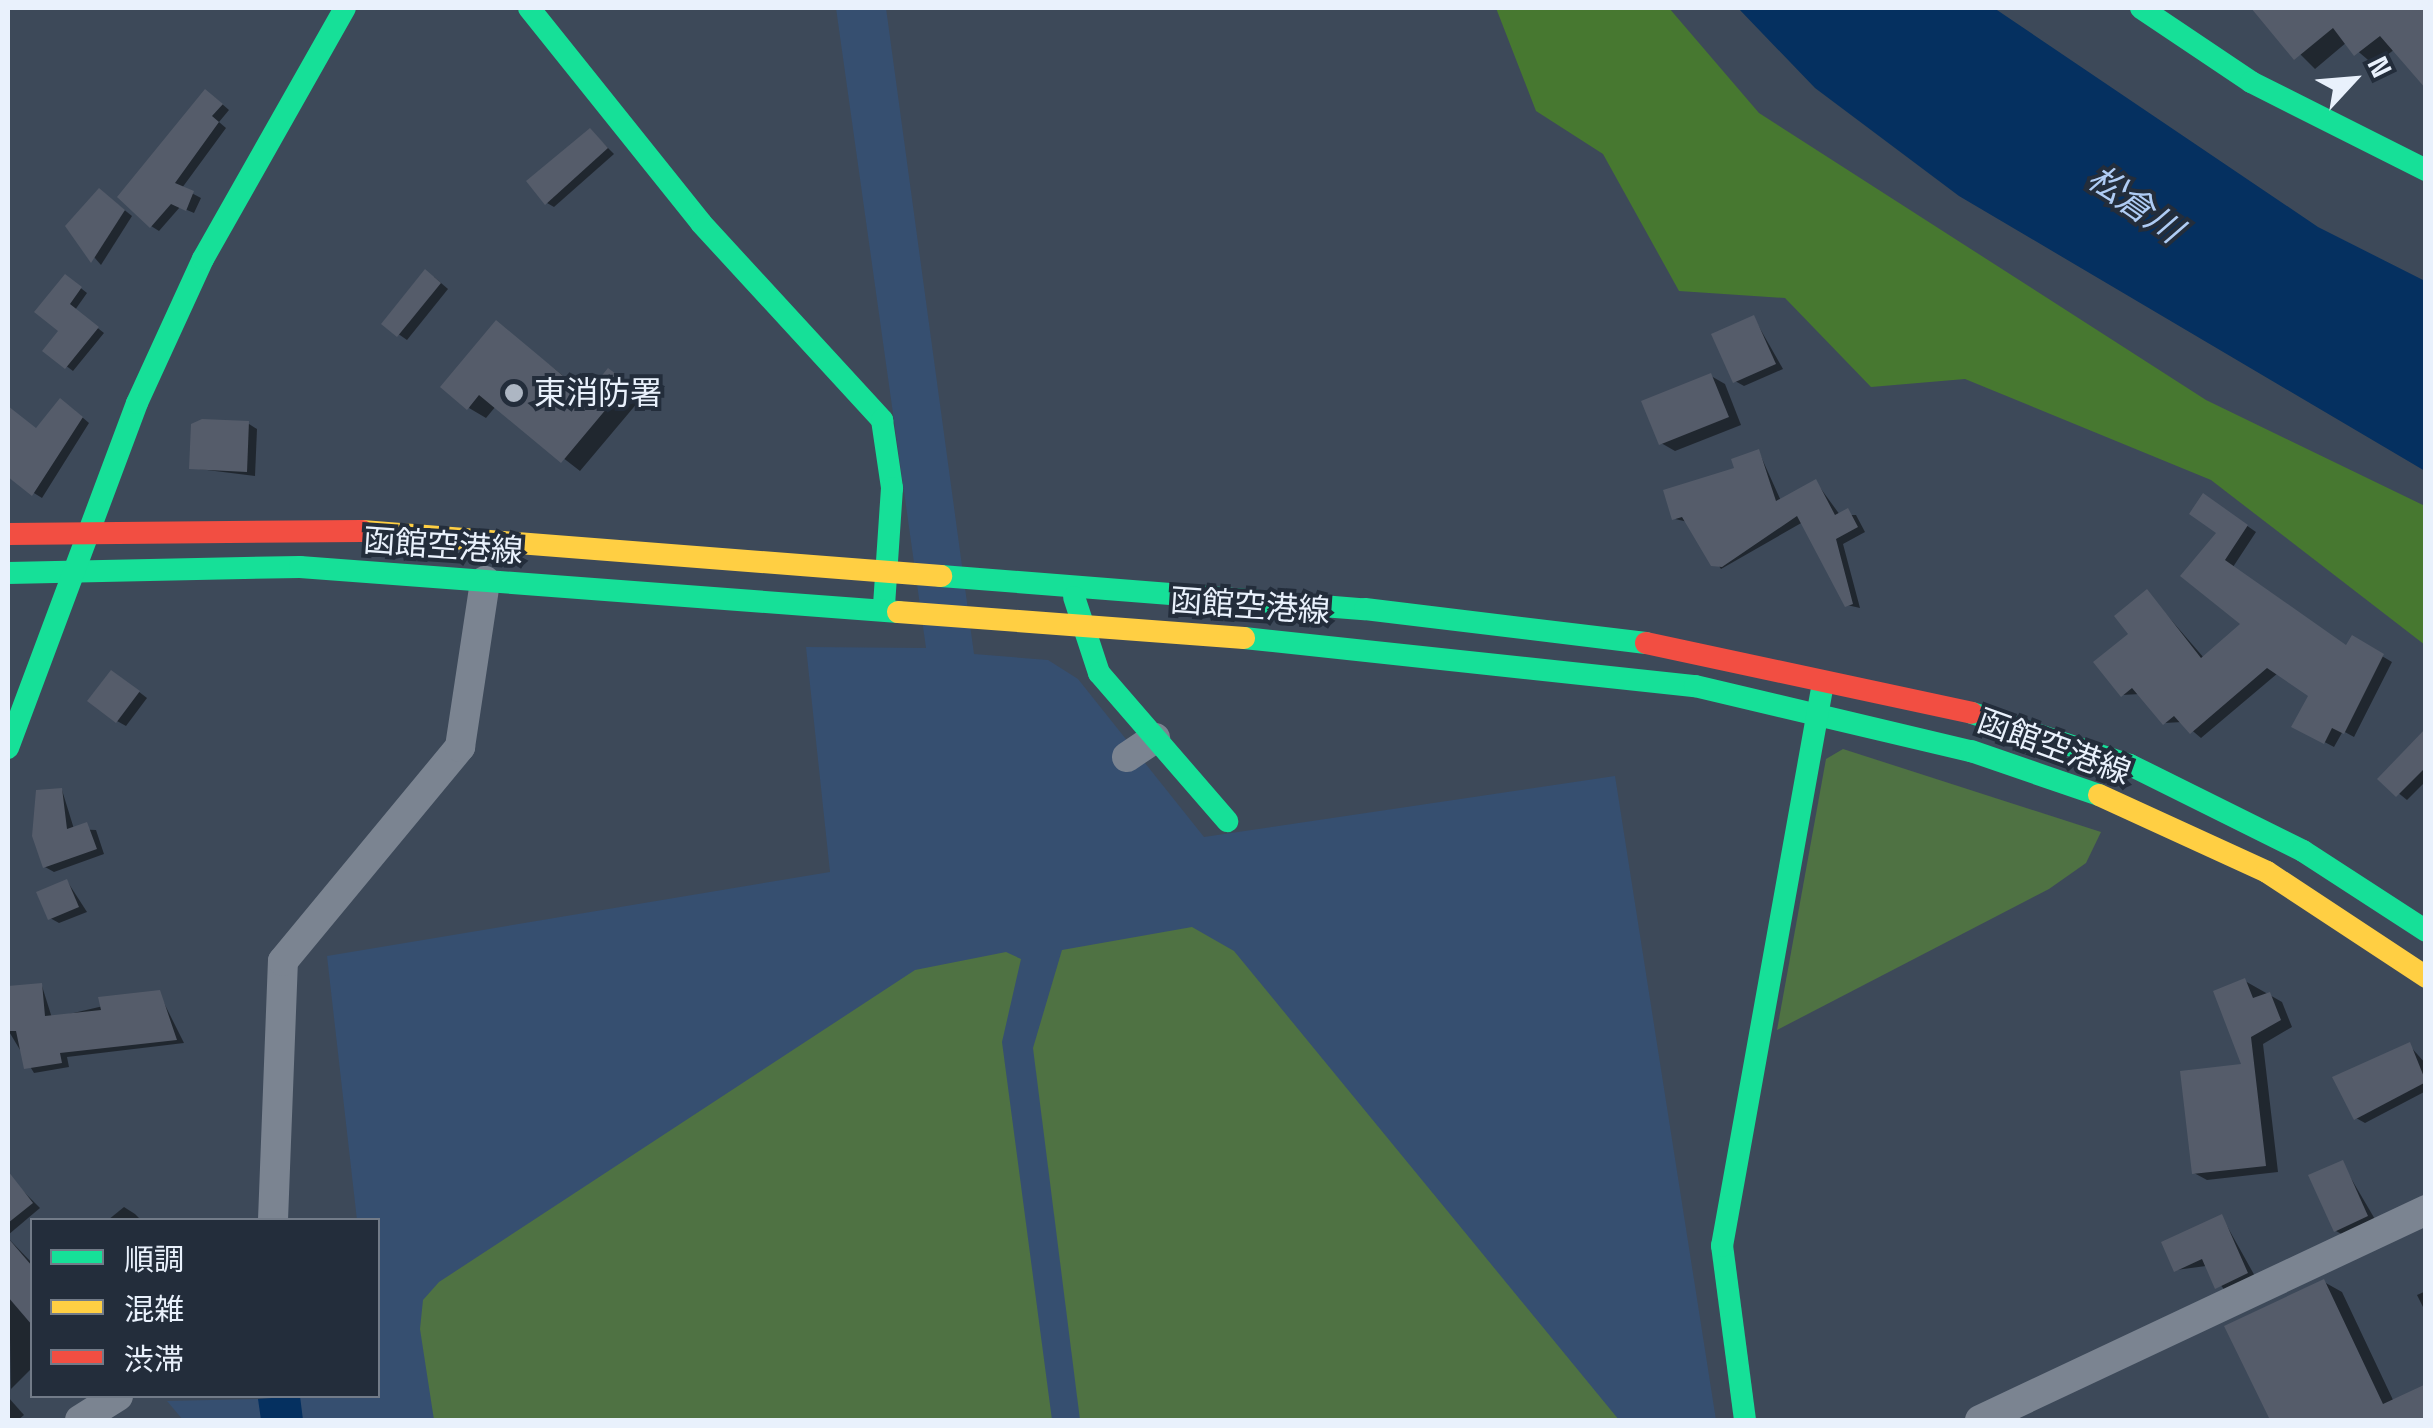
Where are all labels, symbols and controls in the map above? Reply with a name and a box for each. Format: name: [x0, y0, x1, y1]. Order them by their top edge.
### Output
north arrow: [2303, 30, 2403, 130]
text: N: [2360, 51, 2400, 83]
water label: 松倉川: [2080, 157, 2190, 251]
place label: 東消防署: [534, 374, 662, 412]
marker: 東消防署: [503, 382, 525, 404]
street label: 函館空港線: [362, 521, 524, 571]
street label: 函館空港線: [1169, 581, 1331, 631]
street label: 函館空港線: [1972, 702, 2136, 792]
legend: [30, 1218, 380, 1398]
text: 順調: [124, 1240, 184, 1279]
text: 混雑: [124, 1290, 184, 1329]
text: 渋滞: [124, 1340, 184, 1379]

